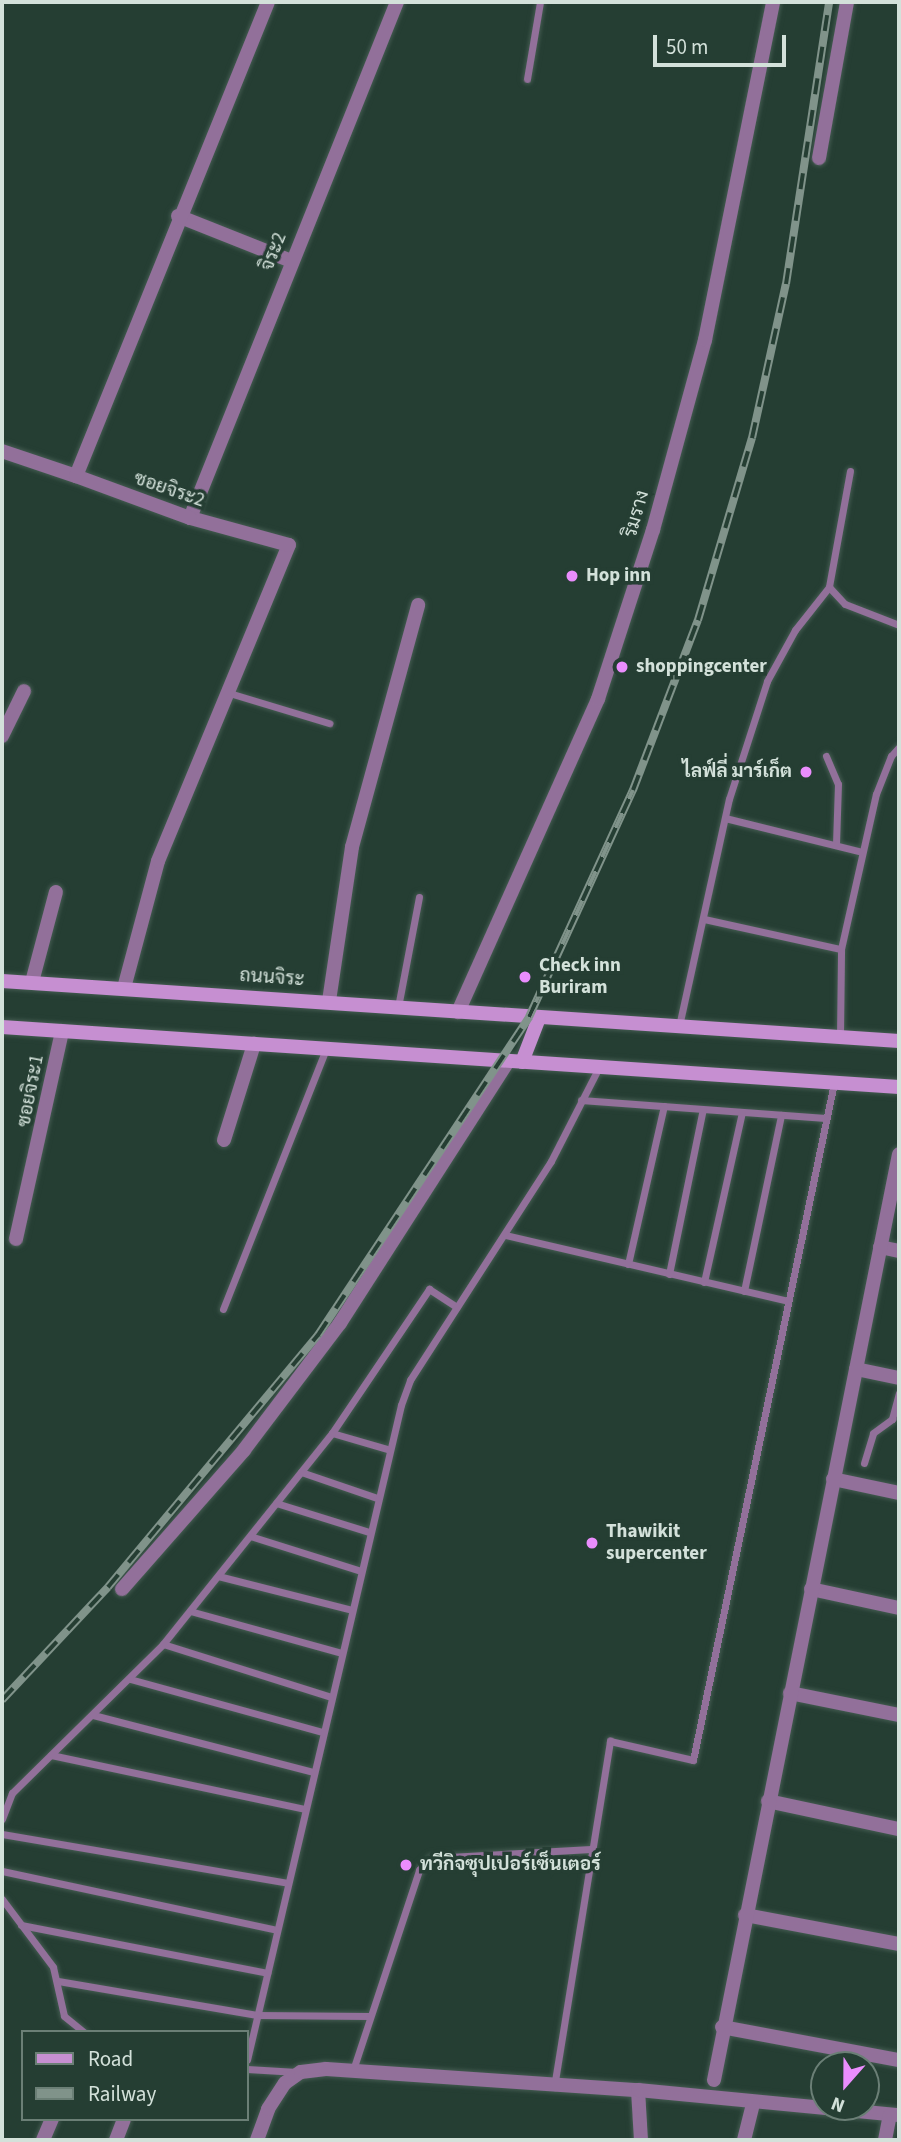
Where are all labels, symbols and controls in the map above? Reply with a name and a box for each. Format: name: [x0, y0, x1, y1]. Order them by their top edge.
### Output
scale bar: [656, 21, 789, 65]
text: 50 m: [666, 32, 708, 62]
street label: จิระ2: [256, 229, 292, 275]
street label: ซอยจิระ2: [131, 467, 207, 513]
street label: ริมราง: [619, 488, 655, 540]
place label: Hop inn: [586, 565, 651, 587]
marker: Hop inn: [564, 568, 580, 584]
place label: shoppingcenter: [636, 656, 767, 678]
marker: shoppingcenter: [614, 659, 630, 675]
place label: ไลฟ์ลี่ มาร์เก็ต: [682, 761, 792, 783]
marker: ไลฟ์ลี่ มาร์เก็ต: [798, 764, 814, 780]
place label: Check inn Buriram: [539, 955, 621, 999]
street label: ถนนจิระ: [239, 964, 305, 992]
marker: Check inn Buriram: [517, 969, 533, 985]
street label: ซอยจิระ1: [13, 1053, 49, 1129]
place label: Thawikit supercenter: [606, 1521, 707, 1565]
marker: Thawikit supercenter: [584, 1535, 600, 1551]
place label: ทวีกิจซุปเปอร์เซ็นเตอร์: [420, 1854, 601, 1876]
marker: ทวีกิจซุปเปอร์เซ็นเตอร์: [398, 1857, 414, 1873]
legend: [21, 2030, 248, 2121]
text: Road: [88, 2044, 133, 2074]
north arrow: [810, 2051, 880, 2121]
text: Railway: [88, 2079, 156, 2109]
text: N: [827, 2089, 849, 2119]

